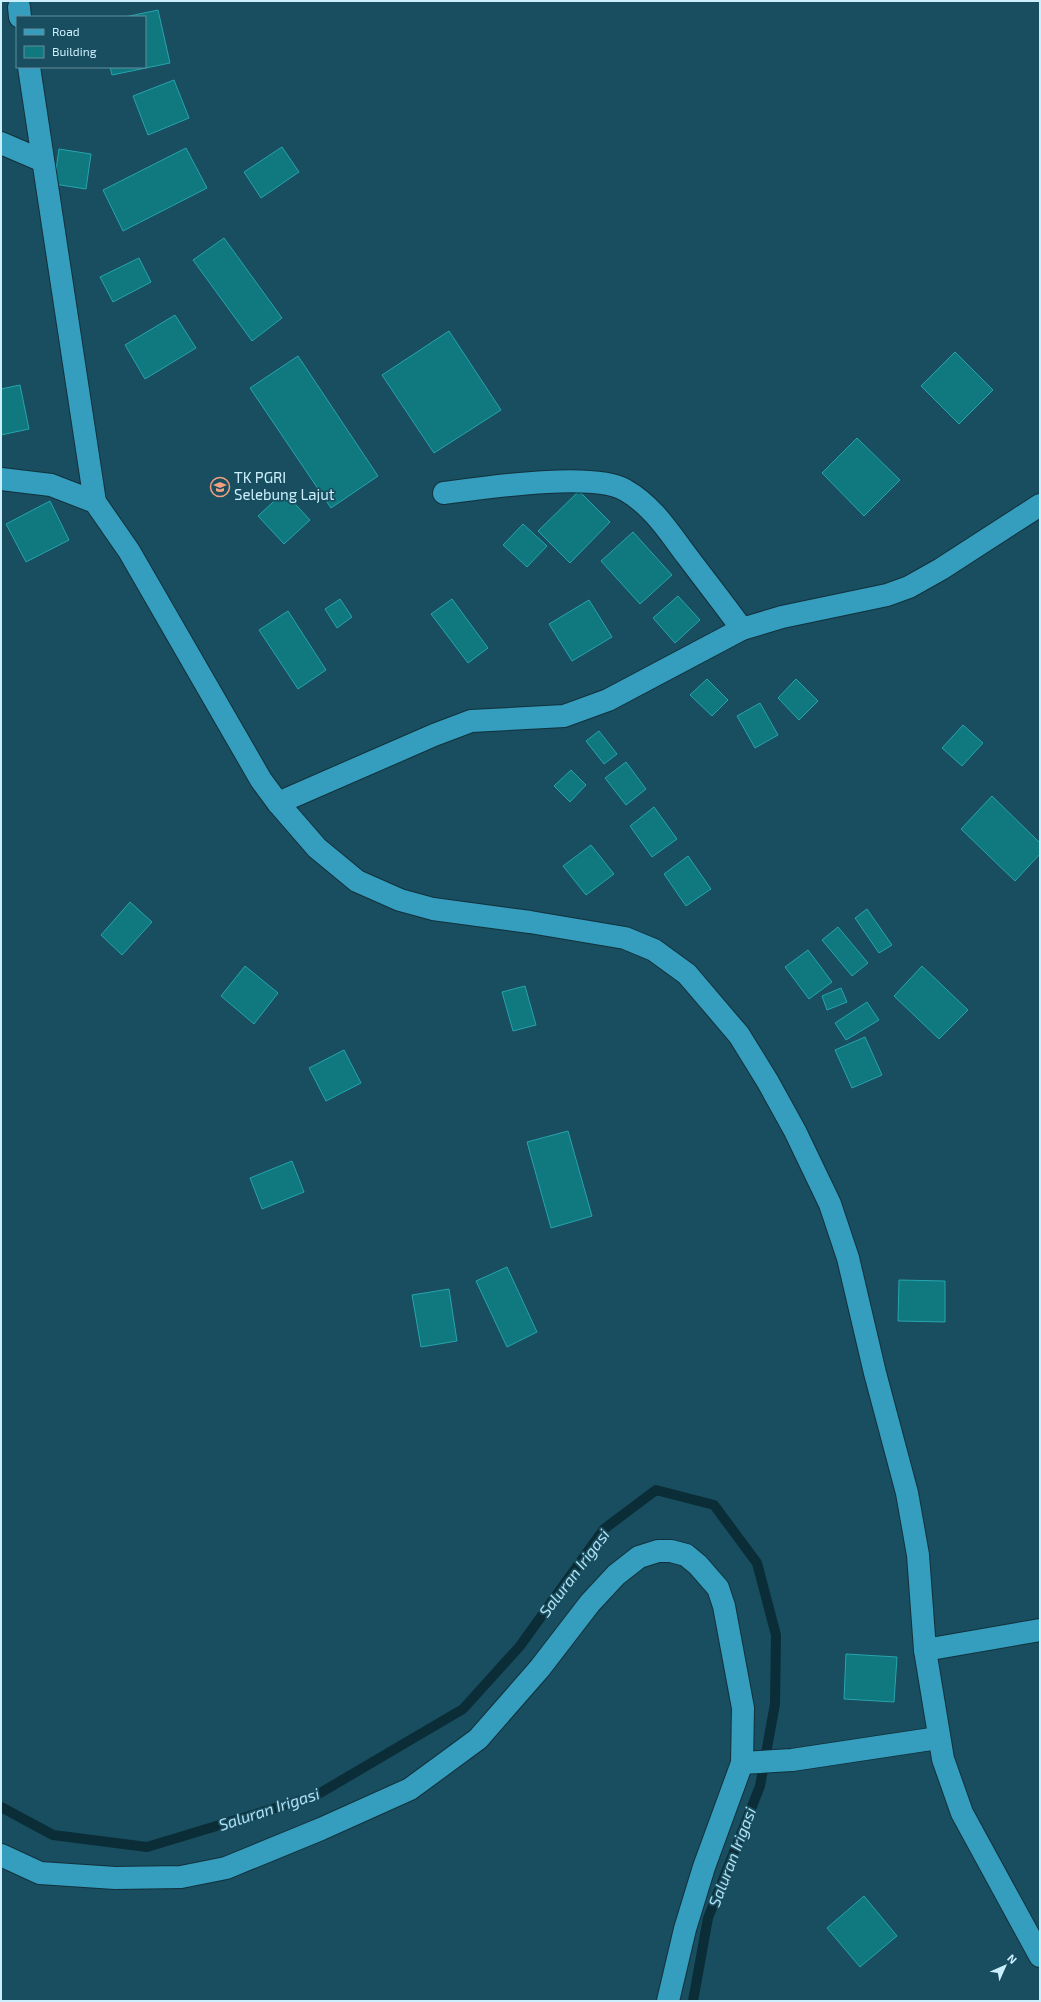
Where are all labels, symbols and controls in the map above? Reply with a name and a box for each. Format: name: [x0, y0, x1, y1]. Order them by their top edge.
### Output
legend: [16, 16, 146, 68]
text: Road: [52, 24, 80, 38]
text: Building: [52, 44, 97, 58]
place label: TK PGRI Selebung Lajut: [234, 468, 335, 504]
school or university icon: TK PGRI Selebung Lajut: [209, 476, 231, 498]
water label: Saluran Irigasi: [534, 1525, 613, 1620]
water label: Saluran Irigasi: [216, 1783, 322, 1834]
water label: Saluran Irigasi: [704, 1804, 759, 1909]
north arrow: [985, 1946, 1025, 1986]
text: N: [1005, 1951, 1020, 1966]

